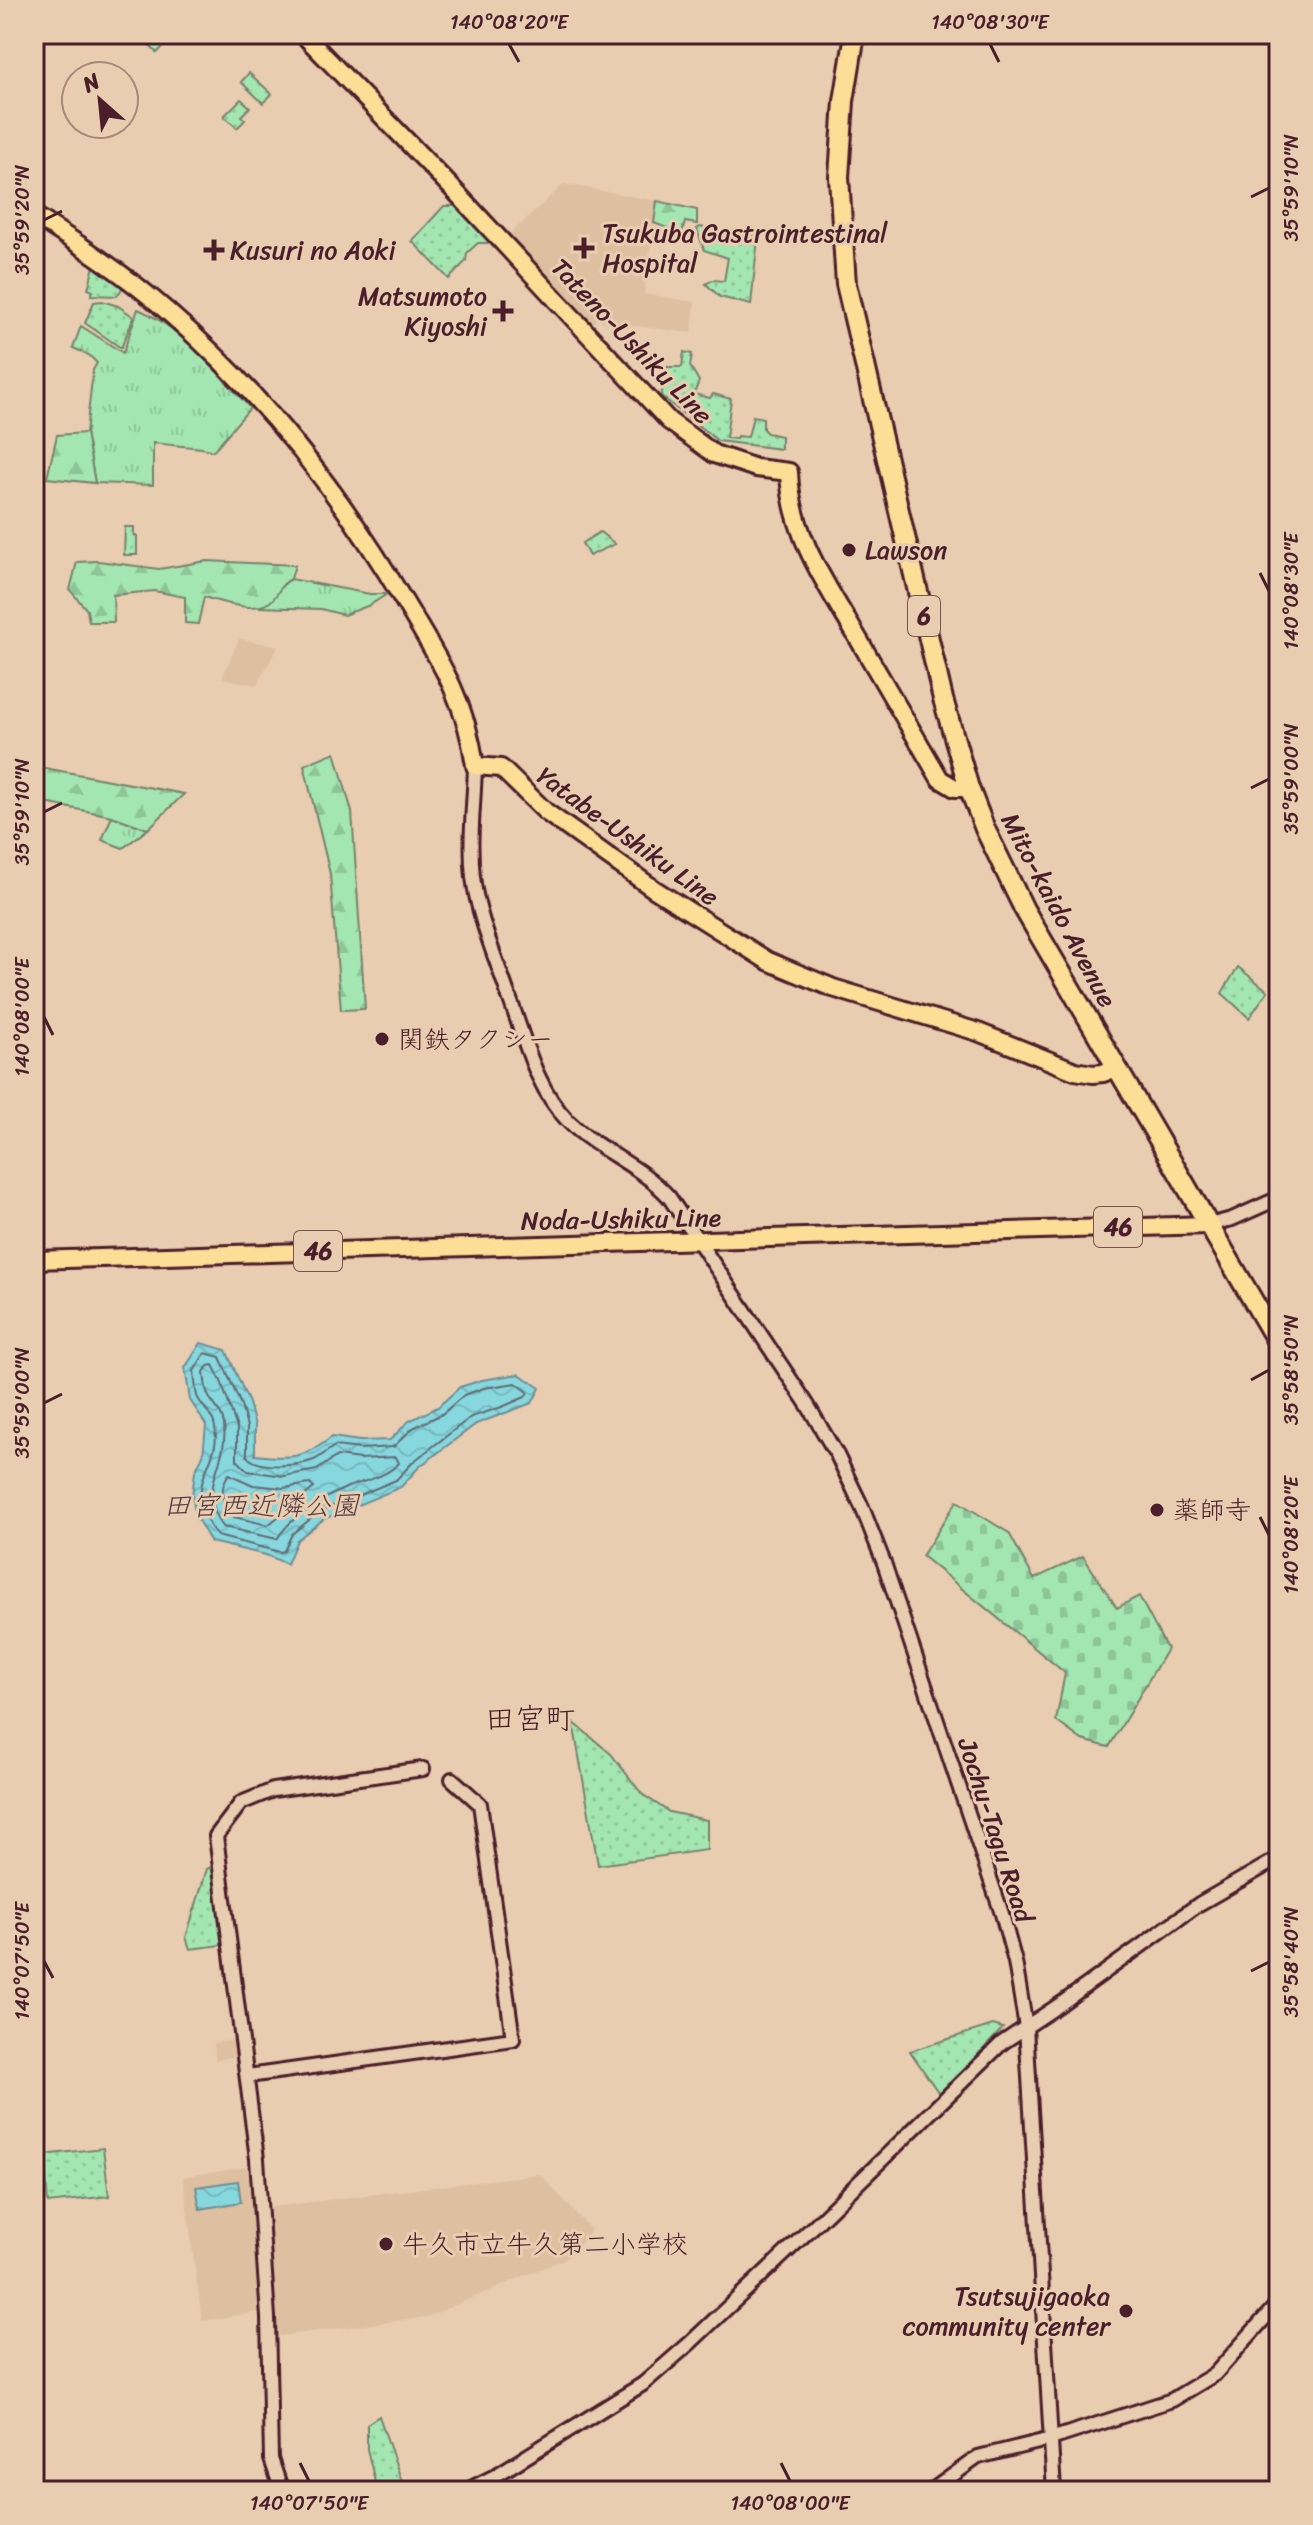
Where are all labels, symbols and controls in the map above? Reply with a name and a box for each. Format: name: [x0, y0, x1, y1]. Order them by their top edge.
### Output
text: 140°08'20"E: [450, 5, 570, 40]
text: 140°08'30"E: [931, 5, 1051, 40]
north arrow: [60, 60, 140, 140]
text: N: [75, 61, 107, 104]
text: 35°59'10"N: [1274, 134, 1309, 242]
text: 35°59'20"N: [5, 165, 40, 275]
place label: Tsukuba Gastrointestinal Hospital: [602, 210, 888, 286]
place label: Kusuri no Aoki: [230, 227, 396, 273]
marker: Tsukuba Gastrointestinal Hospital: [573, 237, 595, 259]
marker: Kusuri no Aoki: [205, 241, 223, 259]
street label: Tateno-Ushiku Line: [539, 246, 725, 436]
place label: Matsumoto Kiyoshi: [358, 273, 488, 349]
marker: Matsumoto Kiyoshi: [494, 302, 512, 320]
place label: Lawson: [865, 527, 947, 573]
text: 140°08'30"E: [1274, 530, 1309, 650]
marker: Lawson: [840, 541, 858, 559]
road number: 6: [908, 596, 940, 636]
text: 35°59'00"N: [1274, 723, 1309, 835]
street label: Yatabe-Ushiku Line: [527, 754, 729, 918]
text: 35°59'10"N: [5, 758, 40, 866]
street label: Mito-kaido Avenue: [988, 804, 1130, 1016]
text: 140°08'00"E: [5, 956, 40, 1077]
place label: 関鉄タクシー: [398, 1016, 553, 1062]
marker: 関鉄タクシー: [373, 1030, 391, 1048]
street label: Noda-Ushiku Line: [520, 1194, 722, 1244]
road number: 46: [1094, 1207, 1142, 1247]
road number: 46: [294, 1231, 342, 1271]
text: 35°58'50"N: [1274, 1315, 1309, 1425]
text: 35°59'00"N: [5, 1347, 40, 1459]
text: 140°08'20"E: [1274, 1474, 1309, 1594]
water label: 田宮西近隣公園: [163, 1481, 361, 1530]
place label: 薬師寺: [1173, 1487, 1251, 1533]
marker: 薬師寺: [1148, 1501, 1166, 1519]
district label: 田宮町: [485, 1692, 575, 1746]
street label: Jochu-Tagu Road: [944, 1731, 1048, 1930]
text: 140°07'50"E: [5, 1900, 40, 2020]
text: 35°58'40"N: [1274, 1906, 1309, 2017]
place label: 牛久市立牛久第二小学校: [402, 2221, 688, 2267]
marker: 牛久市立牛久第二小学校: [377, 2235, 395, 2253]
place label: Tsutsujigaoka community center: [902, 2273, 1111, 2349]
marker: Tsutsujigaoka community center: [1117, 2302, 1135, 2320]
text: 140°07'50"E: [250, 2486, 370, 2521]
text: 140°08'00"E: [730, 2486, 851, 2521]

